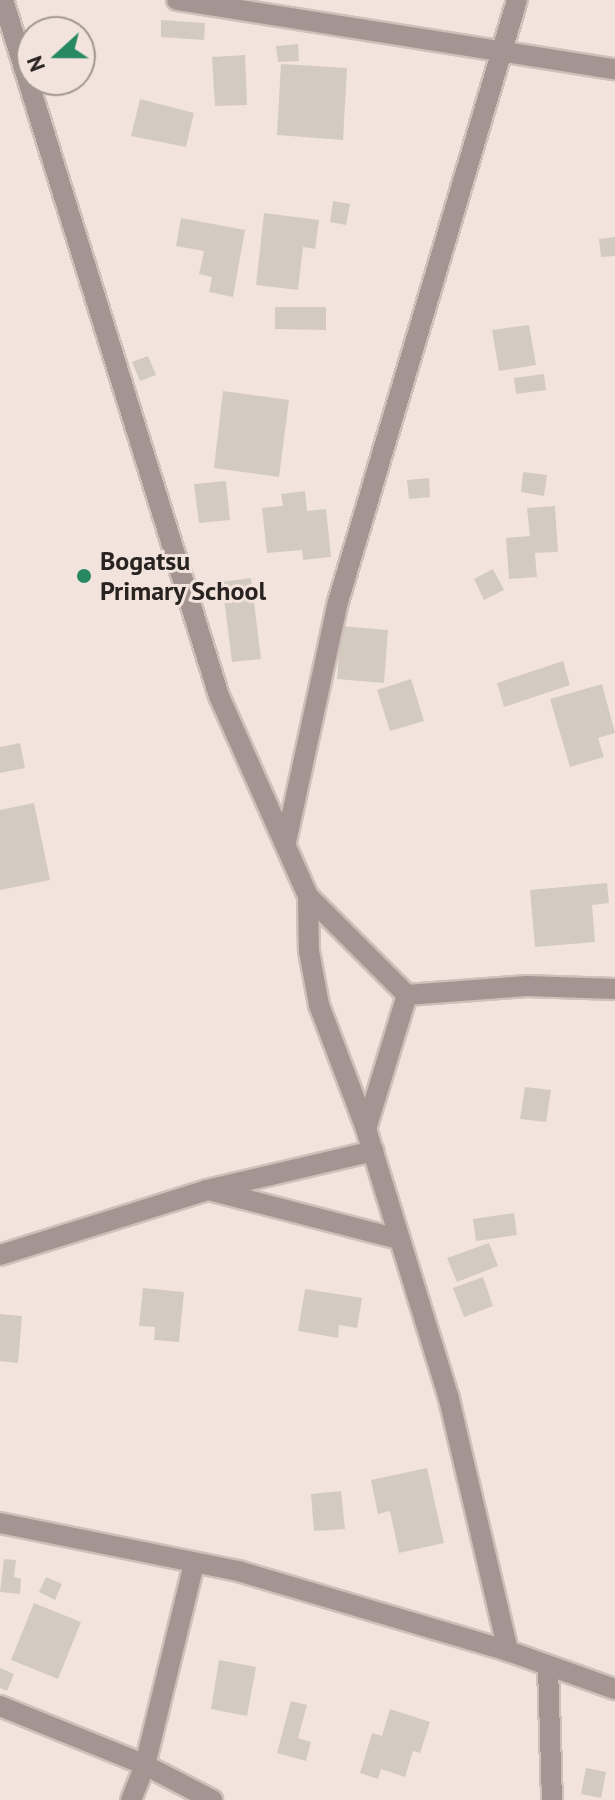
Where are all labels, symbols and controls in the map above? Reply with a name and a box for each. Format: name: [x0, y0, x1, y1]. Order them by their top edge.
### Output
north arrow: [16, 16, 96, 96]
text: N: [20, 52, 51, 76]
place label: Bogatsu Primary School: [100, 545, 267, 606]
marker: Bogatsu Primary School: [75, 567, 93, 585]

